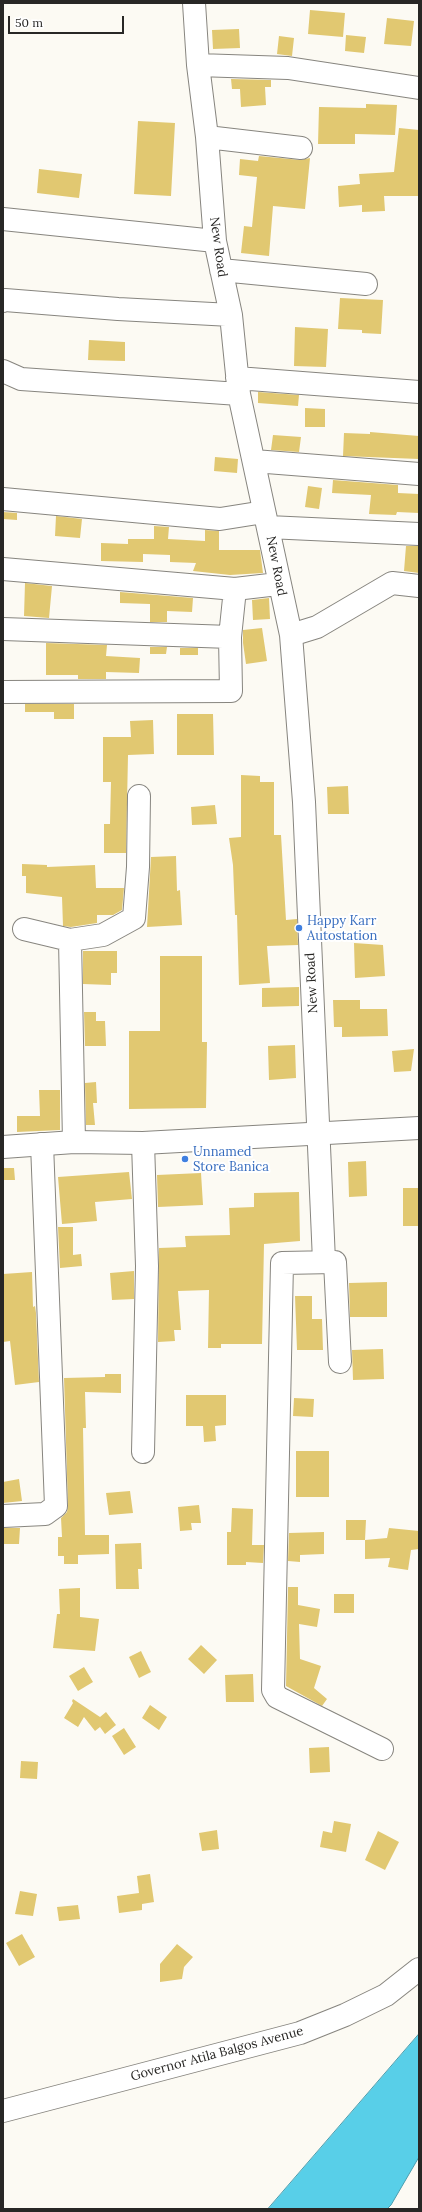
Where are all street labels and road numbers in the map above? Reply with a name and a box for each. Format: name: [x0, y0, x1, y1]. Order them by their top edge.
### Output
street label: New Road: [206, 216, 230, 278]
street label: New Road: [263, 535, 289, 597]
street label: New Road: [303, 952, 321, 1014]
street label: Governor Atila Balgos Avenue: [129, 2023, 305, 2085]

